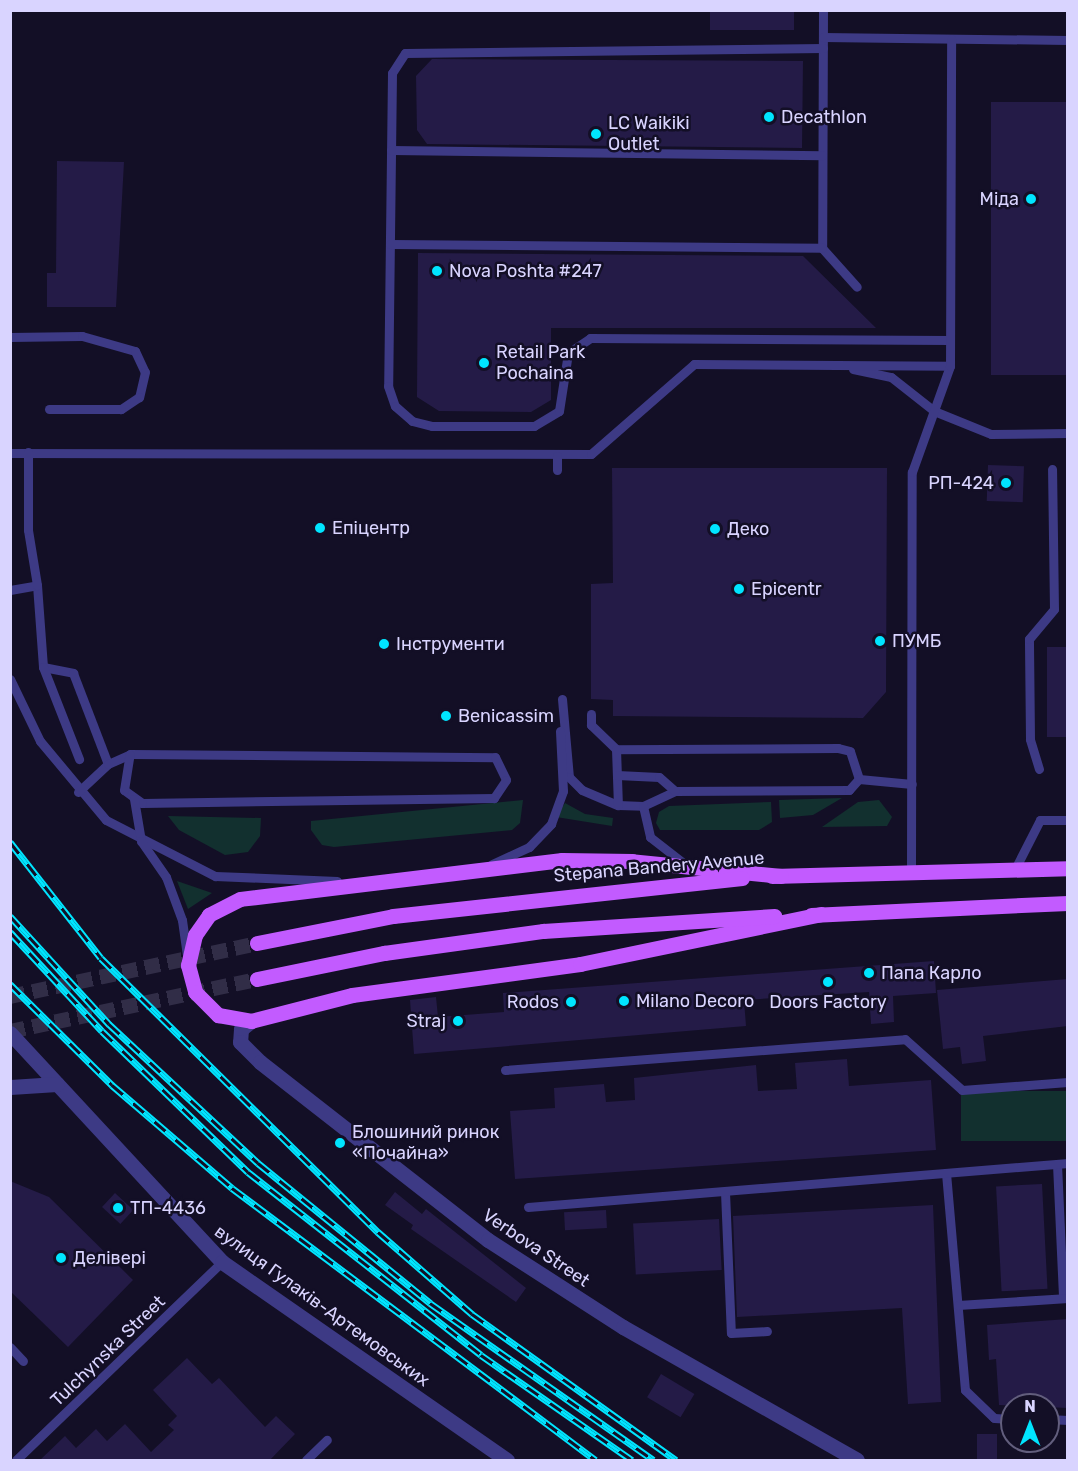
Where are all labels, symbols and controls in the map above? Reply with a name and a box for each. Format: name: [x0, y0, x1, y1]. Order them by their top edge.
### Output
place label: Decathlon: [781, 106, 867, 128]
marker: Decathlon: [762, 110, 776, 124]
place label: LC Waikiki Outlet: [608, 113, 690, 156]
marker: LC Waikiki Outlet: [589, 127, 603, 141]
place label: Міда: [980, 188, 1019, 210]
marker: Міда: [1024, 192, 1038, 206]
place label: Nova Poshta #247: [449, 260, 602, 282]
marker: Nova Poshta #247: [430, 264, 444, 278]
place label: Retail Park Pochaina: [496, 342, 585, 385]
marker: Retail Park Pochaina: [477, 356, 491, 370]
place label: РП-424: [928, 472, 994, 494]
marker: РП-424: [999, 476, 1013, 490]
place label: Епіцентр: [332, 517, 410, 539]
place label: Деко: [727, 518, 769, 540]
marker: Епіцентр: [313, 521, 327, 535]
marker: Деко: [708, 522, 722, 536]
place label: Epicentr: [751, 578, 822, 600]
marker: Epicentr: [732, 582, 746, 596]
place label: ПУМБ: [892, 630, 941, 652]
place label: Інструменти: [396, 633, 505, 655]
marker: ПУМБ: [873, 634, 887, 648]
marker: Інструменти: [377, 637, 391, 651]
place label: Benicassim: [458, 705, 554, 727]
marker: Benicassim: [439, 709, 453, 723]
street label: Stepana Bandery Avenue: [552, 847, 766, 887]
place label: Папа Карло: [881, 962, 982, 984]
marker: Папа Карло: [862, 966, 876, 980]
marker: Doors Factory: [821, 975, 835, 989]
place label: Milano Decoro: [636, 990, 754, 1012]
place label: Rodos: [507, 991, 559, 1013]
place label: Doors Factory: [769, 991, 887, 1013]
marker: Milano Decoro: [617, 994, 631, 1008]
marker: Rodos: [564, 995, 578, 1009]
place label: Straj: [406, 1010, 446, 1032]
marker: Straj: [451, 1014, 465, 1028]
place label: Блошиний ринок «Почайна»: [352, 1122, 499, 1164]
marker: Блошиний ринок «Почайна»: [333, 1136, 347, 1150]
place label: ТП-4436: [130, 1197, 206, 1219]
marker: ТП-4436: [111, 1201, 125, 1215]
street label: Verbova Street: [478, 1204, 594, 1292]
street label: вулиця Гулаків-Артемовських: [210, 1221, 434, 1391]
place label: Делівері: [73, 1247, 146, 1269]
marker: Делівері: [54, 1251, 68, 1265]
street label: Tulchynska Street: [46, 1291, 170, 1411]
north arrow: [1000, 1393, 1060, 1453]
text: N: [1024, 1397, 1036, 1416]

